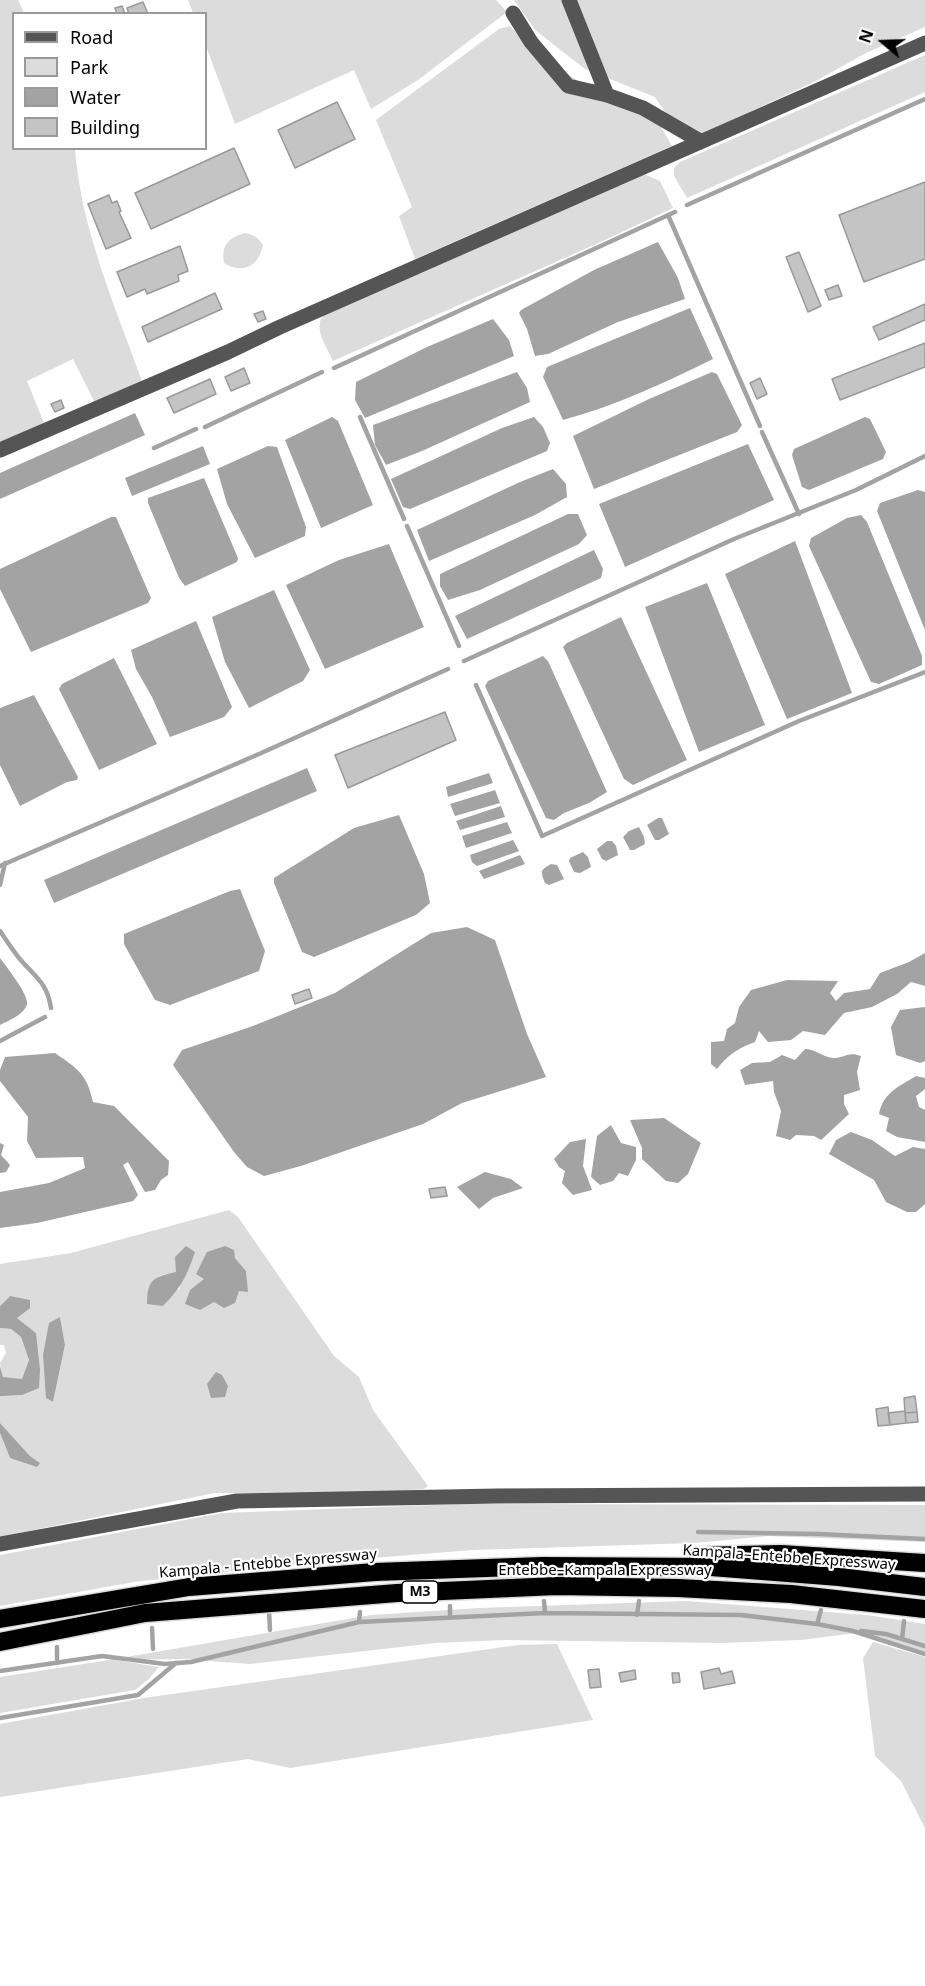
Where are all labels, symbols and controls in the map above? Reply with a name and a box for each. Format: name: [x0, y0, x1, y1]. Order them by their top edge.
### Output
legend: [12, 12, 207, 150]
north arrow: [853, 12, 913, 72]
text: Road: [70, 25, 113, 49]
text: N: [853, 26, 878, 46]
text: Park: [70, 55, 108, 79]
text: Water: [70, 85, 121, 109]
text: Building: [70, 115, 140, 139]
street label: Kampala–Entebbe Expressway: [682, 1542, 896, 1574]
street label: Kampala - Entebbe Expressway: [158, 1546, 378, 1582]
street label: Entebbe–Kampala Expressway: [498, 1562, 712, 1580]
road number: M3: [402, 1581, 438, 1603]

